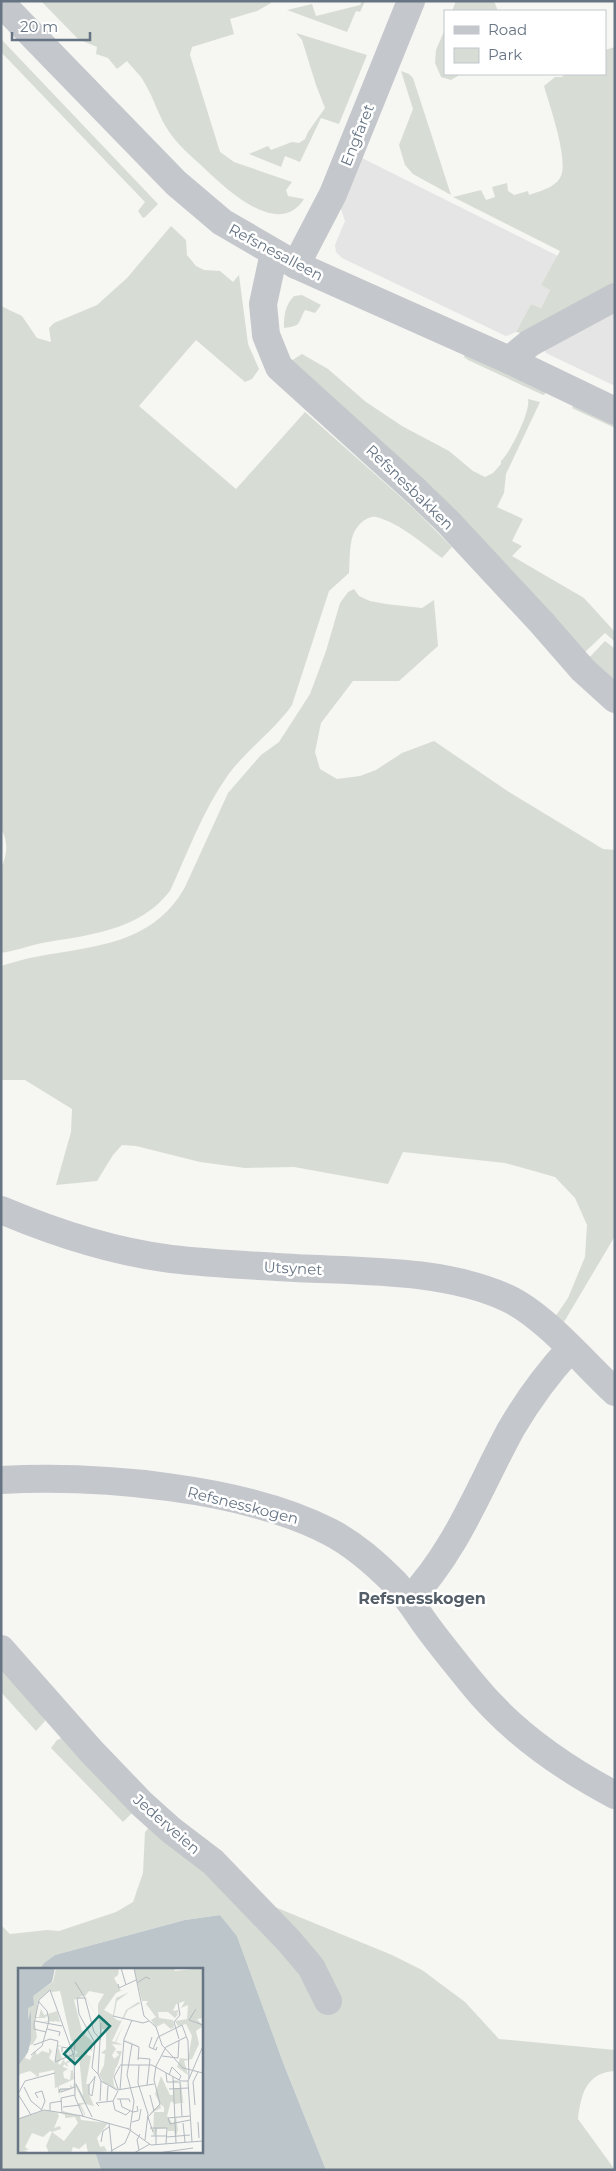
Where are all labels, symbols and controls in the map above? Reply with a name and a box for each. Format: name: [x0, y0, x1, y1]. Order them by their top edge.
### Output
scale bar: [12, 10, 90, 42]
legend: [444, 10, 606, 75]
text: 20 m: [20, 17, 58, 36]
text: Road: [488, 20, 527, 39]
text: Park: [488, 45, 522, 64]
street label: Engfaret: [336, 101, 378, 169]
street label: Refsnesalleen: [226, 219, 326, 285]
street label: Refsnesbakken: [362, 440, 458, 534]
street label: Utsynet: [263, 1257, 323, 1279]
street label: Refsnesskogen: [186, 1482, 300, 1528]
district label: Refsnesskogen: [358, 1589, 486, 1608]
street label: Jederveien: [129, 1789, 204, 1858]
inset map: [18, 1968, 202, 2154]

